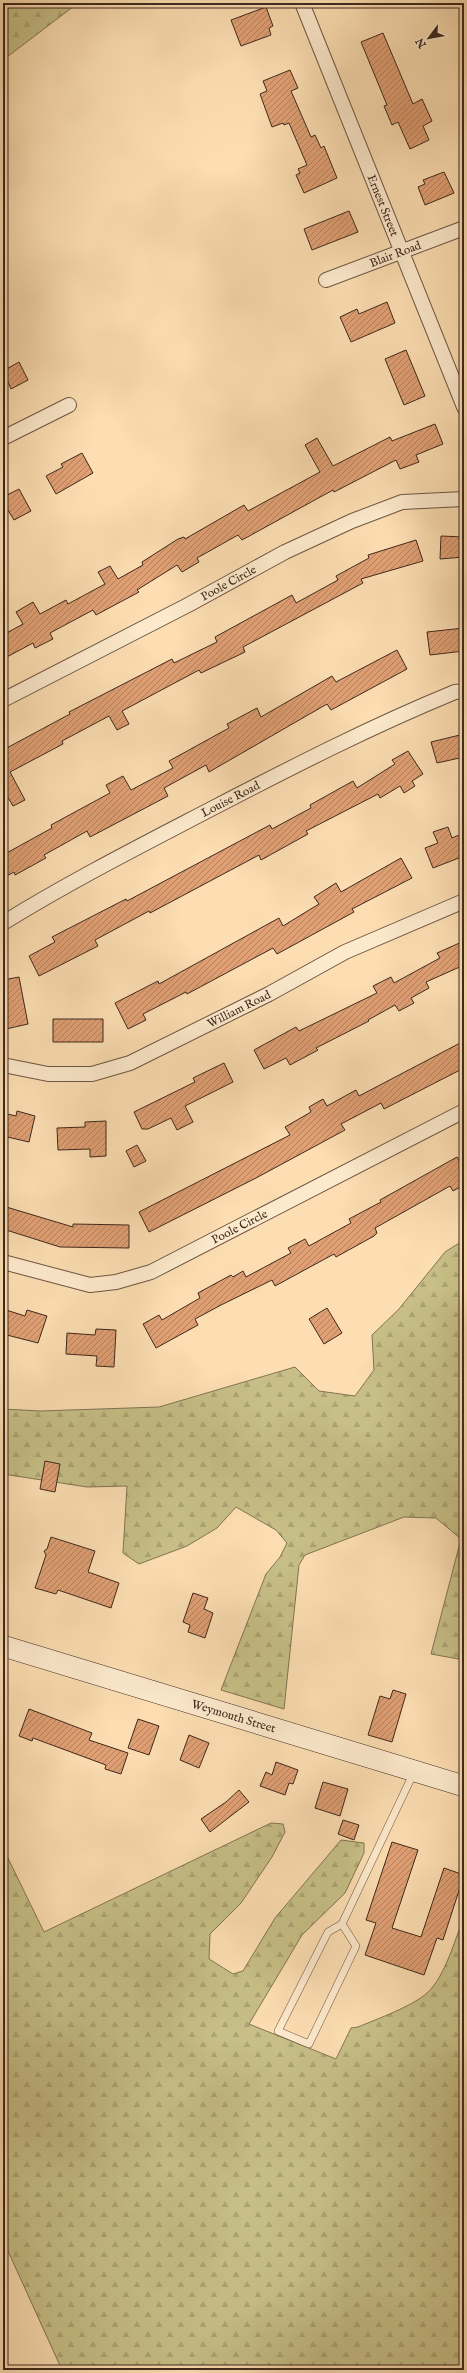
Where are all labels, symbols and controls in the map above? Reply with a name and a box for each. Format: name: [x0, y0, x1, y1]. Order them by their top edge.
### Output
north arrow: [409, 18, 449, 58]
text: N: [413, 35, 430, 51]
street label: Ernest Street: [364, 172, 402, 239]
street label: Blair Road: [368, 238, 424, 271]
street label: Poole Circle: [198, 562, 259, 605]
street label: Louise Road: [199, 778, 263, 821]
street label: William Road: [205, 987, 274, 1031]
street label: Poole Circle: [209, 1206, 271, 1248]
street label: Weymouth Street: [190, 1697, 277, 1736]

